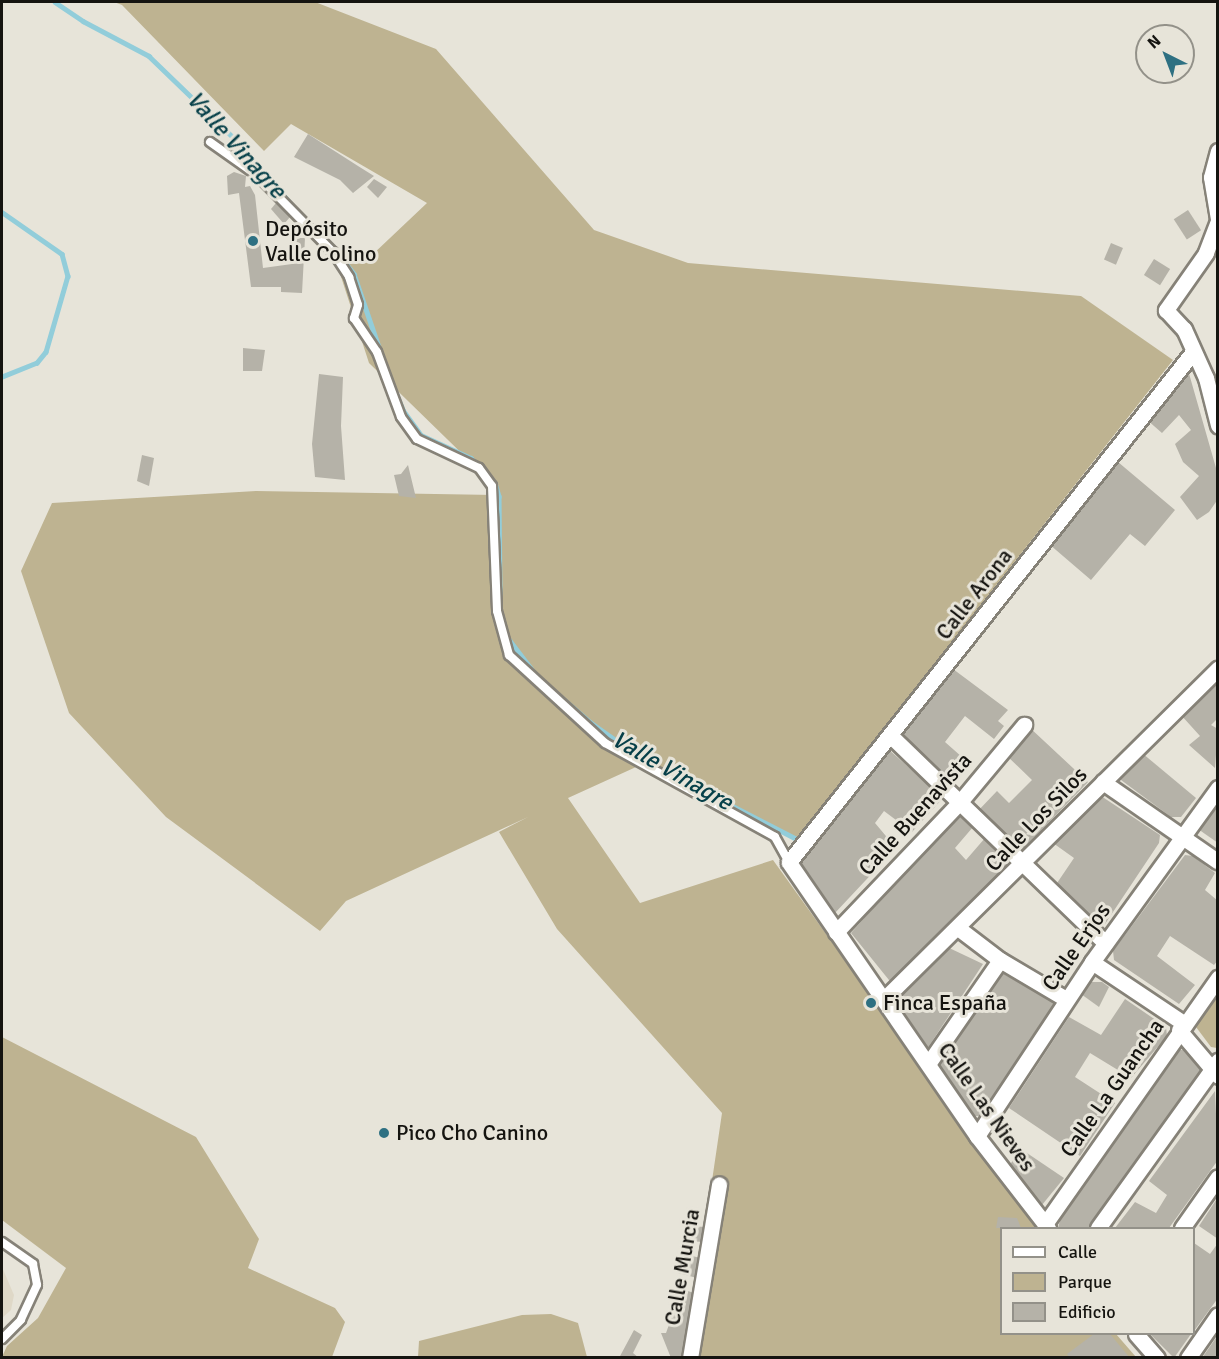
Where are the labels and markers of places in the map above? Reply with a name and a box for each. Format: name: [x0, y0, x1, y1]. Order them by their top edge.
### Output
place label: Depósito Valle Colino: [265, 215, 377, 266]
marker: Depósito Valle Colino: [246, 234, 260, 248]
place label: Finca España: [883, 990, 1007, 1016]
marker: Finca España: [864, 996, 878, 1010]
place label: Pico Cho Canino: [396, 1120, 548, 1146]
marker: Pico Cho Canino: [377, 1126, 391, 1140]

